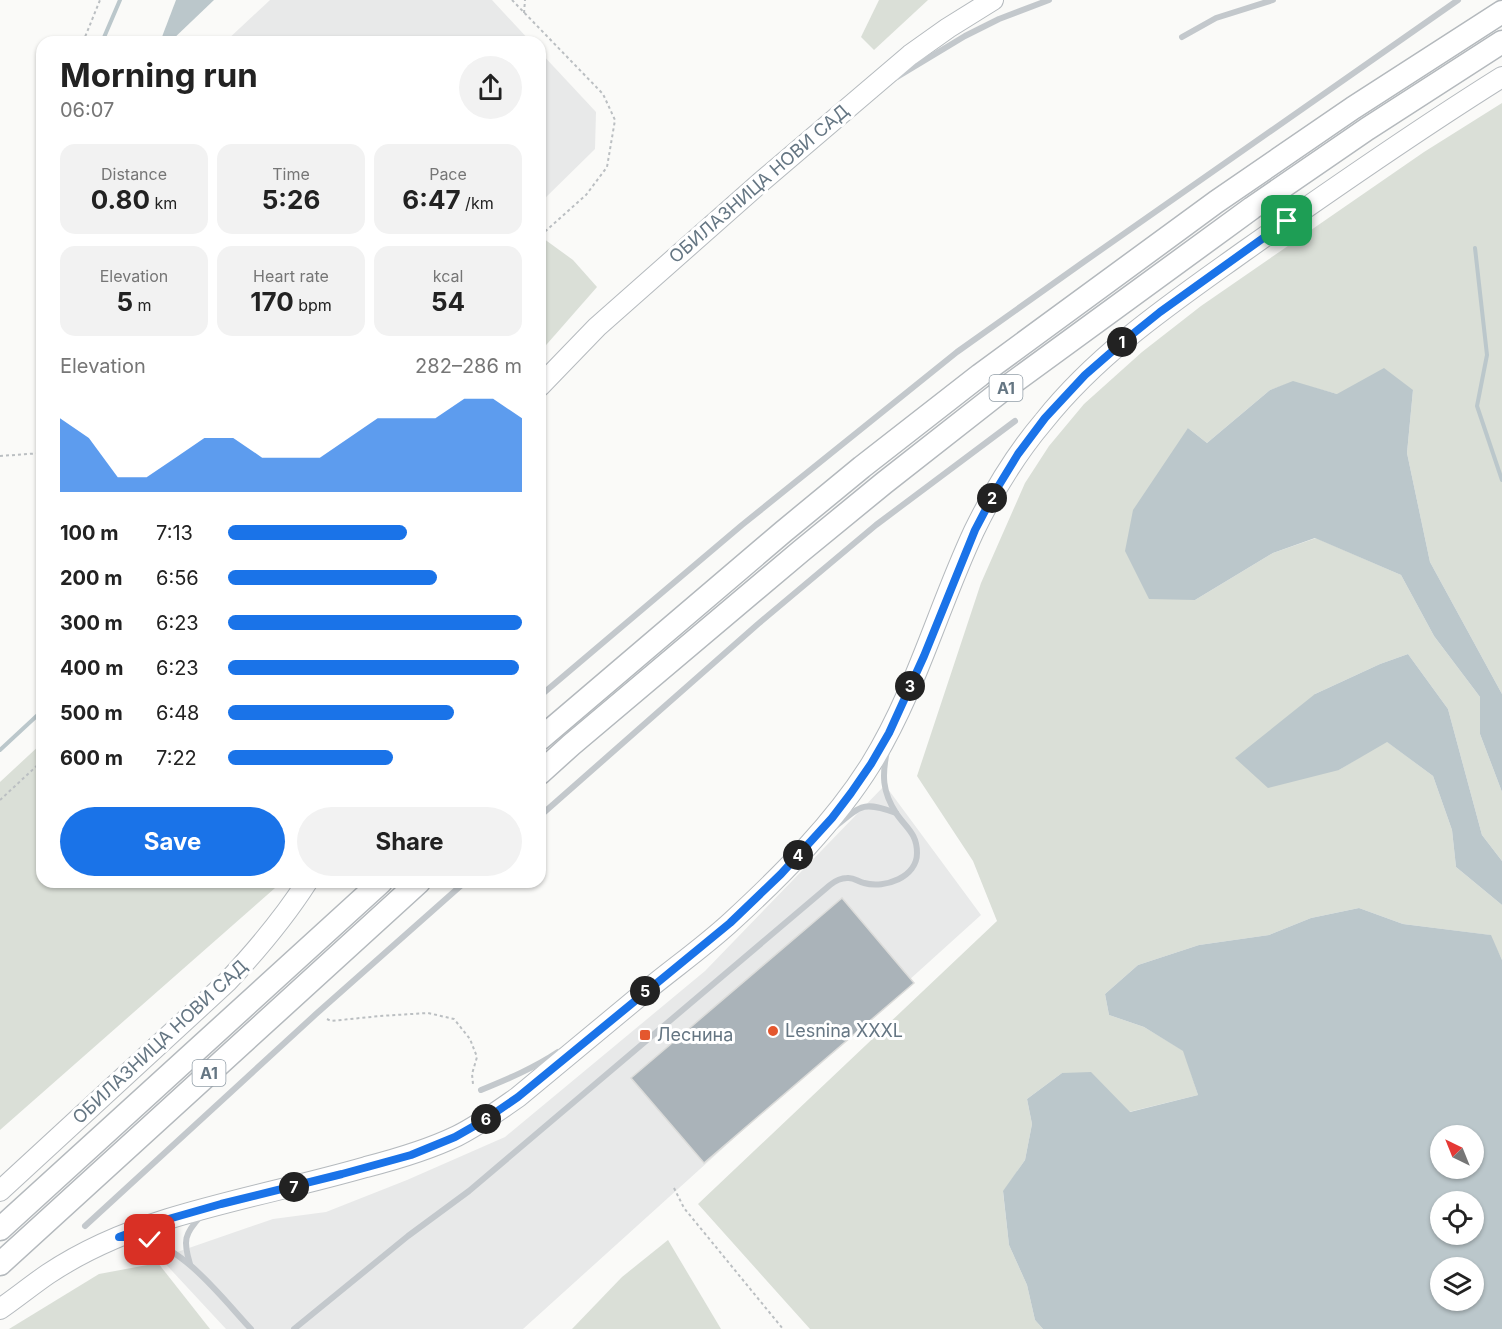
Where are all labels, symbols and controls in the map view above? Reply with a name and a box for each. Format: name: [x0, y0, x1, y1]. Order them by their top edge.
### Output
text: Morning run: [60, 55, 258, 95]
button: share: [459, 56, 522, 119]
text: 06:07: [60, 98, 114, 122]
street label: ОБИЛАЗНИЦА НОВИ САД: [665, 100, 853, 267]
text: Distance: [101, 164, 167, 184]
text: Time: [272, 164, 310, 184]
text: Pace: [429, 164, 467, 184]
text: 0.80: [91, 184, 150, 215]
text: 5:26: [262, 184, 320, 215]
text: 6:47: [402, 184, 461, 215]
text: km: [150, 193, 177, 213]
text: /km: [461, 193, 494, 213]
pin: [1261, 195, 1312, 246]
icon: arrive: [1270, 204, 1303, 237]
text: Elevation: [100, 266, 168, 286]
text: Heart rate: [253, 266, 329, 286]
text: kcal: [433, 266, 463, 286]
text: 5: [116, 286, 133, 317]
text: 170: [250, 286, 294, 317]
text: 54: [431, 286, 465, 317]
text: m: [133, 295, 152, 315]
text: bpm: [294, 295, 332, 315]
pin: 1: [1107, 327, 1137, 357]
text: 1: [1119, 332, 1125, 352]
text: Elevation: [60, 354, 146, 378]
text: 282–286 m: [415, 354, 522, 378]
road number: A1: [990, 375, 1022, 401]
pin: 2: [977, 483, 1007, 513]
text: 2: [987, 488, 997, 508]
text: 100 m: [60, 521, 119, 545]
text: 7:13: [156, 521, 193, 545]
text: 200 m: [60, 566, 123, 590]
text: 6:56: [156, 566, 199, 590]
text: 300 m: [60, 611, 123, 635]
text: 6:23: [156, 611, 199, 635]
text: 400 m: [60, 656, 124, 680]
text: 6:23: [156, 656, 199, 680]
pin: 3: [895, 671, 925, 701]
text: 3: [905, 676, 915, 696]
text: 500 m: [60, 701, 123, 725]
text: 6:48: [156, 701, 199, 725]
text: 600 m: [60, 746, 123, 770]
text: 7:22: [156, 746, 197, 770]
button: Save: [60, 807, 285, 876]
button: Share: [297, 807, 522, 876]
pin: 4: [783, 840, 813, 870]
text: 4: [793, 845, 803, 865]
street label: ОБИЛАЗНИЦА НОВИ САД: [68, 955, 251, 1128]
pin: 5: [630, 976, 660, 1006]
text: 5: [640, 981, 650, 1001]
place label: Lesnina XXXL: [785, 1020, 903, 1041]
place label: Леснина: [657, 1024, 733, 1045]
marker: Lesnina XXXL: [766, 1024, 780, 1038]
marker: Леснина: [638, 1028, 652, 1042]
road number: A1: [192, 1060, 226, 1086]
pin: 6: [471, 1104, 501, 1134]
text: 6: [481, 1109, 491, 1129]
north arrow: [1430, 1125, 1484, 1179]
map controls: [1430, 1125, 1484, 1311]
pin: 7: [279, 1172, 309, 1202]
text: 7: [289, 1177, 299, 1197]
button: locate: [1430, 1191, 1484, 1245]
pin: [124, 1214, 175, 1265]
icon: check: [133, 1223, 166, 1256]
button: layers: [1430, 1257, 1484, 1311]

